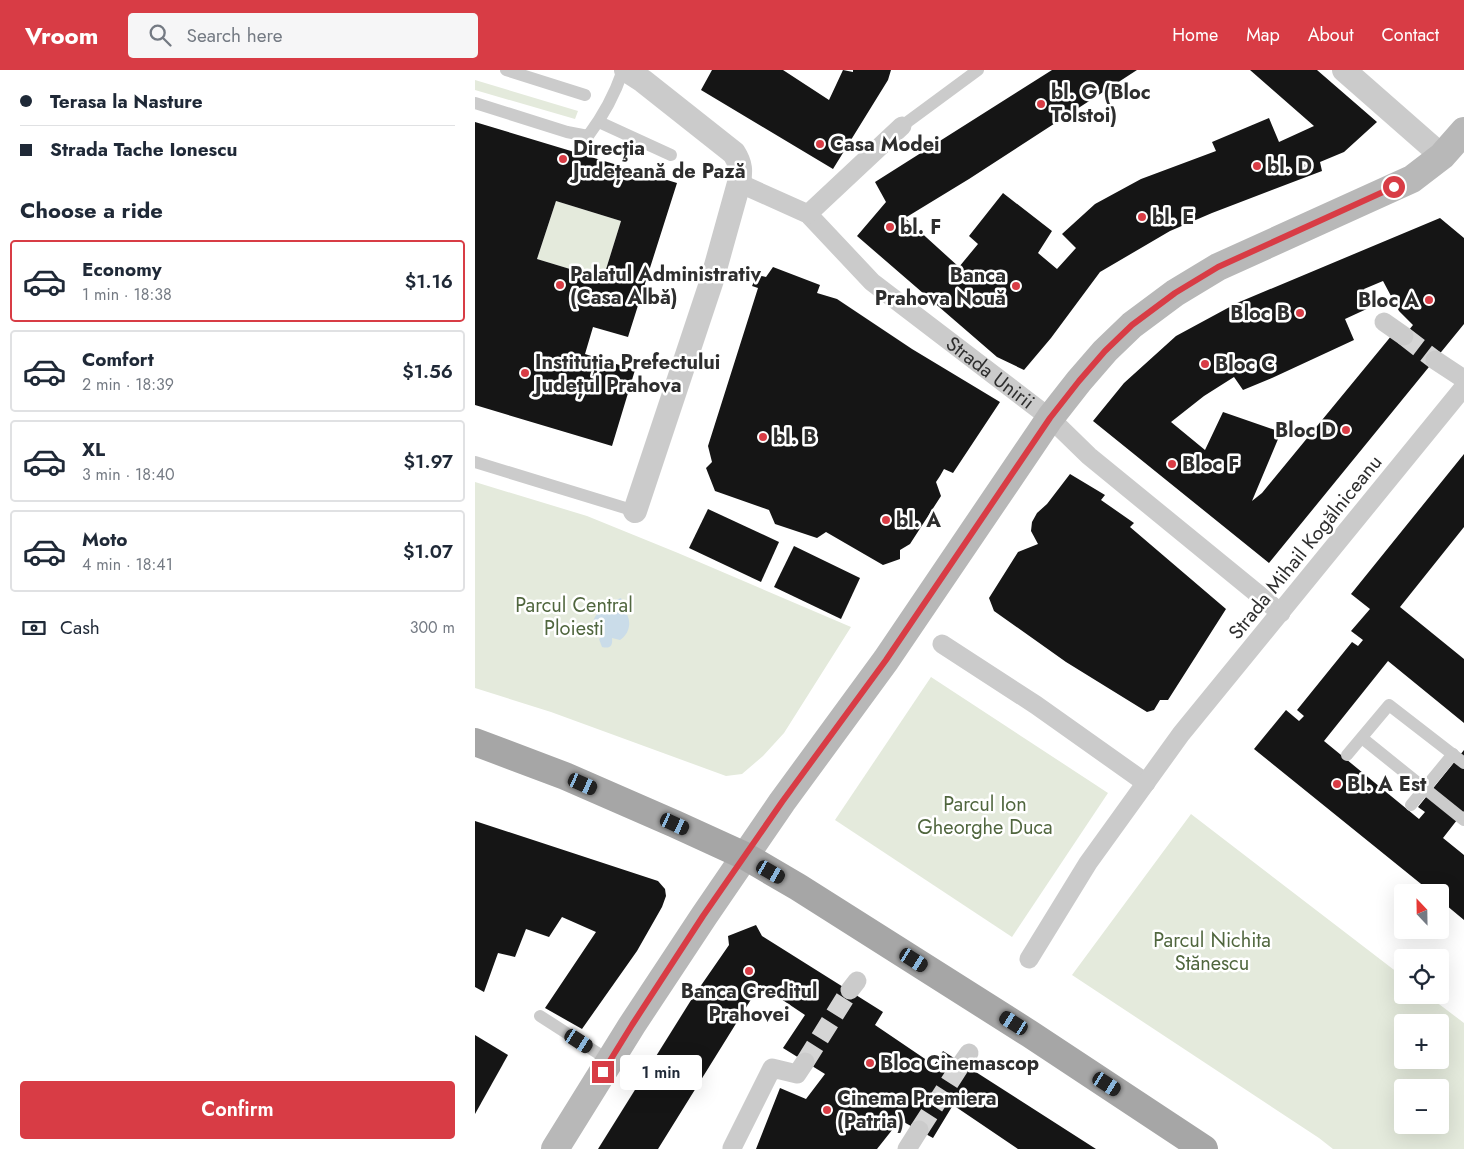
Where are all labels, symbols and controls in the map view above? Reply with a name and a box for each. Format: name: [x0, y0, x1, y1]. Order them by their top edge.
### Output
search box: [128, 13, 478, 58]
text: Vroom: [25, 18, 98, 53]
icon: search: [146, 21, 174, 49]
text: Search here: [186, 22, 283, 49]
text: Home: [1172, 22, 1218, 48]
text: Map: [1246, 22, 1280, 48]
text: About: [1308, 22, 1353, 48]
text: Contact: [1381, 22, 1439, 48]
place label: bl. G (Bloc Tolstoi): [1051, 78, 1151, 130]
text: Terasa la Nasture: [50, 88, 203, 115]
marker: bl. G (Bloc Tolstoi): [1035, 98, 1047, 110]
place label: Casa Modei: [830, 130, 940, 159]
place label: Direcţia Județeană de Pază: [569, 134, 746, 186]
text: Strada Tache Ionescu: [50, 136, 238, 163]
marker: Casa Modei: [814, 138, 826, 150]
place label: bl. D: [1267, 152, 1312, 181]
marker: Direcţia Județeană de Pază: [557, 153, 569, 165]
marker: bl. D: [1251, 160, 1263, 172]
route start: [1383, 176, 1405, 198]
text: Choose a ride: [20, 194, 163, 226]
place label: bl. E: [1152, 203, 1194, 232]
marker: bl. E: [1136, 211, 1148, 223]
place label: bl. F: [900, 213, 941, 242]
marker: bl. F: [884, 221, 896, 233]
text: Economy: [82, 256, 162, 283]
icon: car: [22, 259, 67, 304]
place label: Palatul Administrativ (Casa Albă): [570, 260, 761, 312]
place label: Banca Prahova Nouă: [875, 261, 1006, 313]
text: $1.16: [405, 268, 453, 295]
marker: Palatul Administrativ (Casa Albă): [554, 279, 566, 291]
marker: Banca Prahova Nouă: [1010, 280, 1022, 292]
text: 1 min · 18:38: [82, 283, 172, 306]
place label: Bloc A: [1358, 286, 1419, 315]
marker: Bloc A: [1423, 294, 1435, 306]
place label: Bloc B: [1230, 299, 1290, 328]
marker: Bloc B: [1294, 307, 1306, 319]
street label: Strada Unirii: [940, 329, 1041, 416]
text: Comfort: [82, 346, 154, 373]
place label: Instituția Prefectului Județul Prahova: [531, 348, 720, 400]
icon: car: [22, 349, 67, 394]
place label: Bloc C: [1215, 350, 1275, 379]
text: $1.56: [402, 358, 453, 385]
marker: Bloc C: [1199, 358, 1211, 370]
marker: Instituția Prefectului Județul Prahova: [519, 367, 531, 379]
text: 2 min · 18:39: [82, 373, 174, 396]
place label: Bloc D: [1275, 416, 1336, 445]
place label: bl. B: [773, 423, 816, 452]
marker: Bloc D: [1340, 424, 1352, 436]
marker: bl. B: [757, 431, 769, 443]
text: XL: [82, 436, 105, 463]
icon: car: [22, 439, 67, 484]
text: $1.97: [404, 448, 453, 475]
street label: Strada Mihail Kogălniceanu: [1222, 449, 1389, 646]
place label: Bloc F: [1182, 450, 1239, 479]
marker: Bloc F: [1166, 458, 1178, 470]
text: 3 min · 18:40: [82, 463, 175, 486]
place label: bl. A: [896, 506, 941, 535]
marker: bl. A: [880, 514, 892, 526]
text: Moto: [82, 526, 127, 553]
icon: car: [22, 529, 67, 574]
text: $1.07: [403, 538, 453, 565]
text: 4 min · 18:41: [82, 553, 173, 576]
park label: Parcul Central Ploiesti: [515, 591, 633, 643]
icon: cash: [20, 614, 48, 642]
text: Cash: [60, 614, 100, 641]
text: 300 m: [410, 616, 455, 639]
place label: Bl. A Est: [1347, 770, 1427, 799]
car: [566, 771, 599, 797]
marker: Bl. A Est: [1331, 778, 1343, 790]
park label: Parcul Ion Gheorghe Duca: [917, 790, 1053, 842]
car: [658, 811, 691, 837]
car: [754, 858, 787, 886]
north arrow: [1394, 884, 1449, 939]
map controls: [1394, 884, 1449, 1134]
park label: Parcul Nichita Stănescu: [1153, 926, 1271, 978]
car: [897, 946, 930, 974]
button: locate: [1394, 949, 1449, 1004]
marker: Banca Creditul Prahovei: [743, 965, 755, 977]
place label: Banca Creditul Prahovei: [681, 977, 817, 1029]
car: [997, 1009, 1030, 1037]
button: +: [1394, 1014, 1449, 1069]
car: [562, 1027, 595, 1055]
place label: Bloc Cinemascop: [880, 1049, 1039, 1078]
callout: 1 min: [621, 1054, 703, 1090]
marker: Bloc Cinemascop: [864, 1057, 876, 1069]
route end: [592, 1061, 614, 1083]
text: 1 min: [642, 1061, 680, 1084]
car: [1090, 1070, 1123, 1098]
button: −: [1394, 1079, 1449, 1134]
button: Confirm: [20, 1081, 455, 1139]
place label: Cinema Premiera (Patria): [837, 1084, 997, 1136]
marker: Cinema Premiera (Patria): [821, 1104, 833, 1116]

